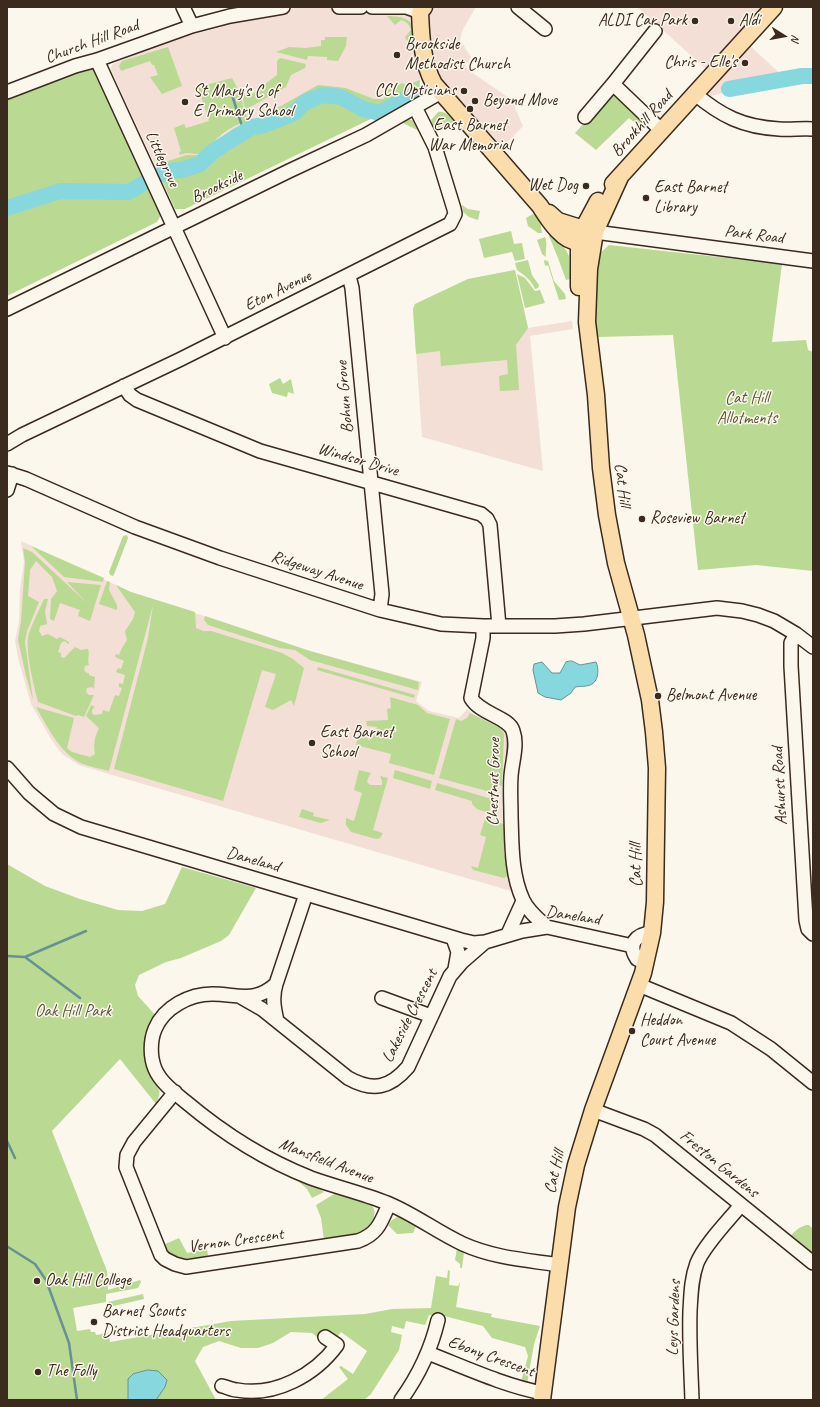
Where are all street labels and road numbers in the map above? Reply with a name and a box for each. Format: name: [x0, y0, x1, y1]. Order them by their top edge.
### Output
street label: Church Hill Road: [43, 16, 141, 68]
street label: Brookhill Road: [607, 87, 677, 161]
street label: Littlegrove: [140, 128, 184, 190]
street label: Brookside: [188, 166, 246, 208]
street label: Park Road: [723, 221, 785, 249]
street label: Eton Avenue: [241, 266, 315, 316]
street label: Bohun Grove: [332, 360, 358, 434]
street label: Windsor Drive: [315, 439, 401, 481]
street label: Cat Hill: [609, 462, 635, 508]
street label: Ridgeway Avenue: [269, 547, 365, 595]
street label: Chestnut Grove: [483, 738, 505, 826]
street label: Ashurst Road: [768, 746, 792, 826]
street label: Daneland: [224, 843, 282, 877]
street label: Cat Hill: [627, 843, 647, 887]
street label: Daneland: [544, 902, 602, 930]
street label: Lakeside Crescent: [378, 966, 442, 1066]
street label: Freston Gardens: [675, 1126, 763, 1202]
street label: Mansfield Avenue: [276, 1134, 376, 1188]
street label: Cat Hill: [540, 1148, 570, 1196]
street label: Vernon Crescent: [187, 1224, 285, 1258]
street label: Leys Gardens: [662, 1280, 686, 1356]
street label: Ebony Crescent: [445, 1332, 537, 1382]

